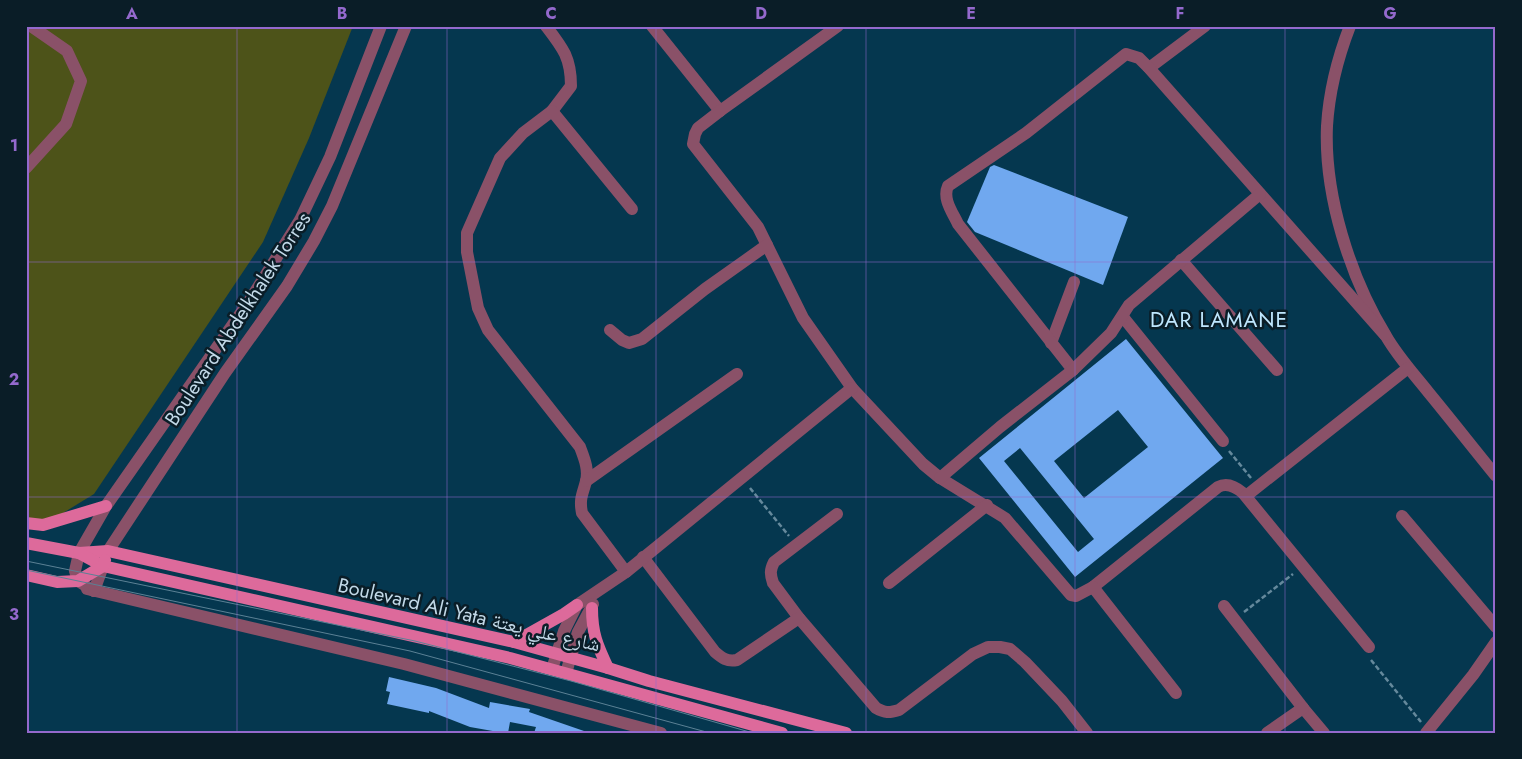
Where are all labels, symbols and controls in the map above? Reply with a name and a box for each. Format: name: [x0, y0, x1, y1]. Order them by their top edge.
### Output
text: A: [125, 2, 138, 25]
text: B: [337, 2, 347, 25]
text: C: [545, 2, 557, 25]
text: D: [755, 2, 767, 25]
text: E: [966, 2, 976, 25]
text: F: [1176, 2, 1184, 25]
text: G: [1383, 2, 1397, 25]
text: 1: [10, 134, 18, 157]
street label: Boulevard Abdelkhalek Torres: [158, 207, 318, 431]
district label: DAR LAMANE: [1150, 305, 1288, 335]
text: 2: [9, 368, 19, 391]
street label: Boulevard Ali Yata شارع علي يعتة: [335, 571, 603, 660]
text: 3: [9, 603, 19, 626]

